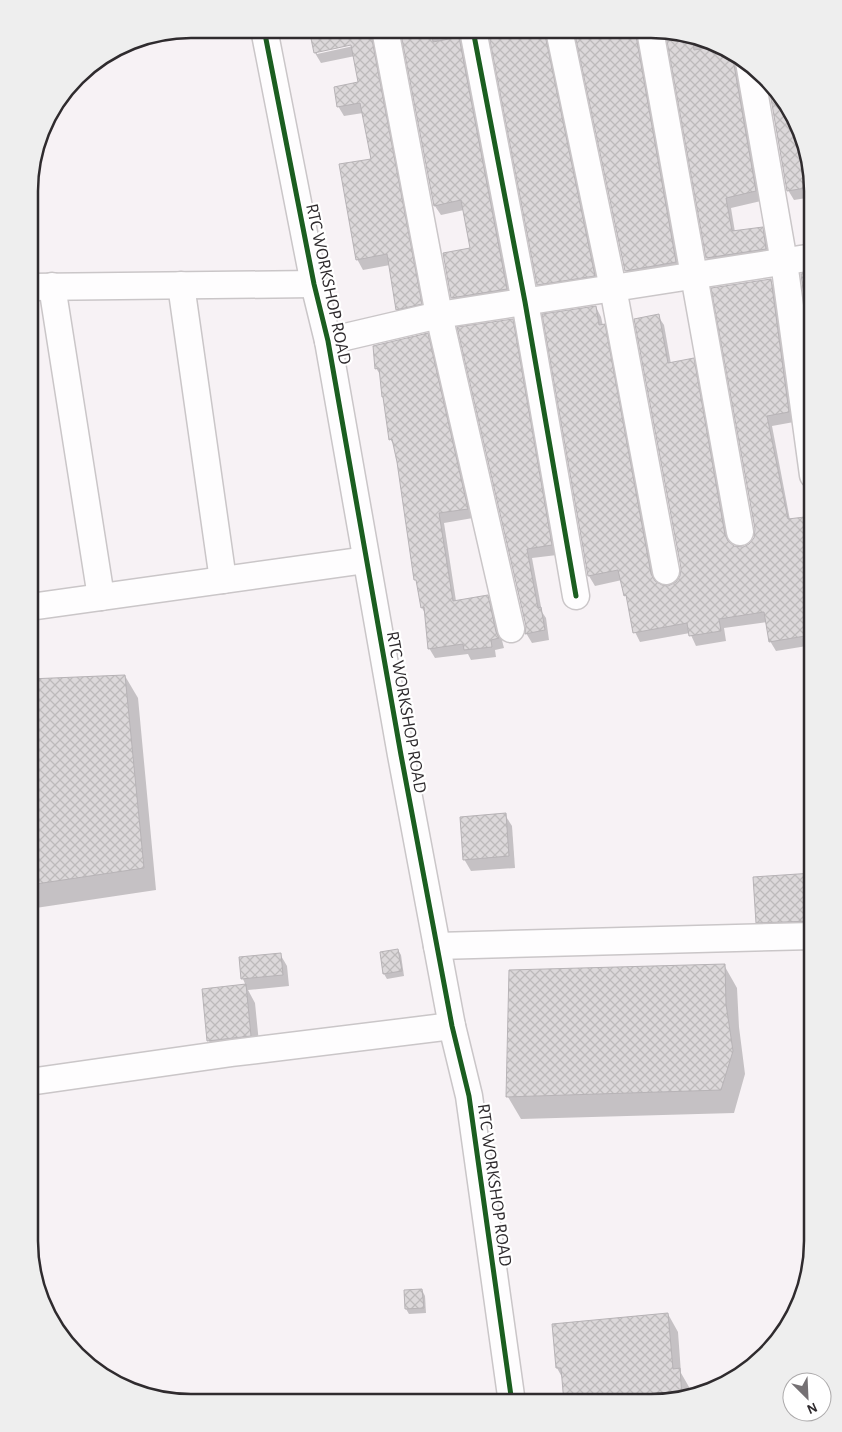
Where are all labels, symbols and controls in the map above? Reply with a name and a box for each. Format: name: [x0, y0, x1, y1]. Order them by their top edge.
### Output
street label: RTC WORKSHOP ROAD: [302, 202, 354, 366]
street label: RTC WORKSHOP ROAD: [383, 630, 429, 795]
street label: RTC WORKSHOP ROAD: [474, 1103, 514, 1268]
north arrow: [782, 1372, 832, 1422]
text: N: [805, 1400, 819, 1416]

